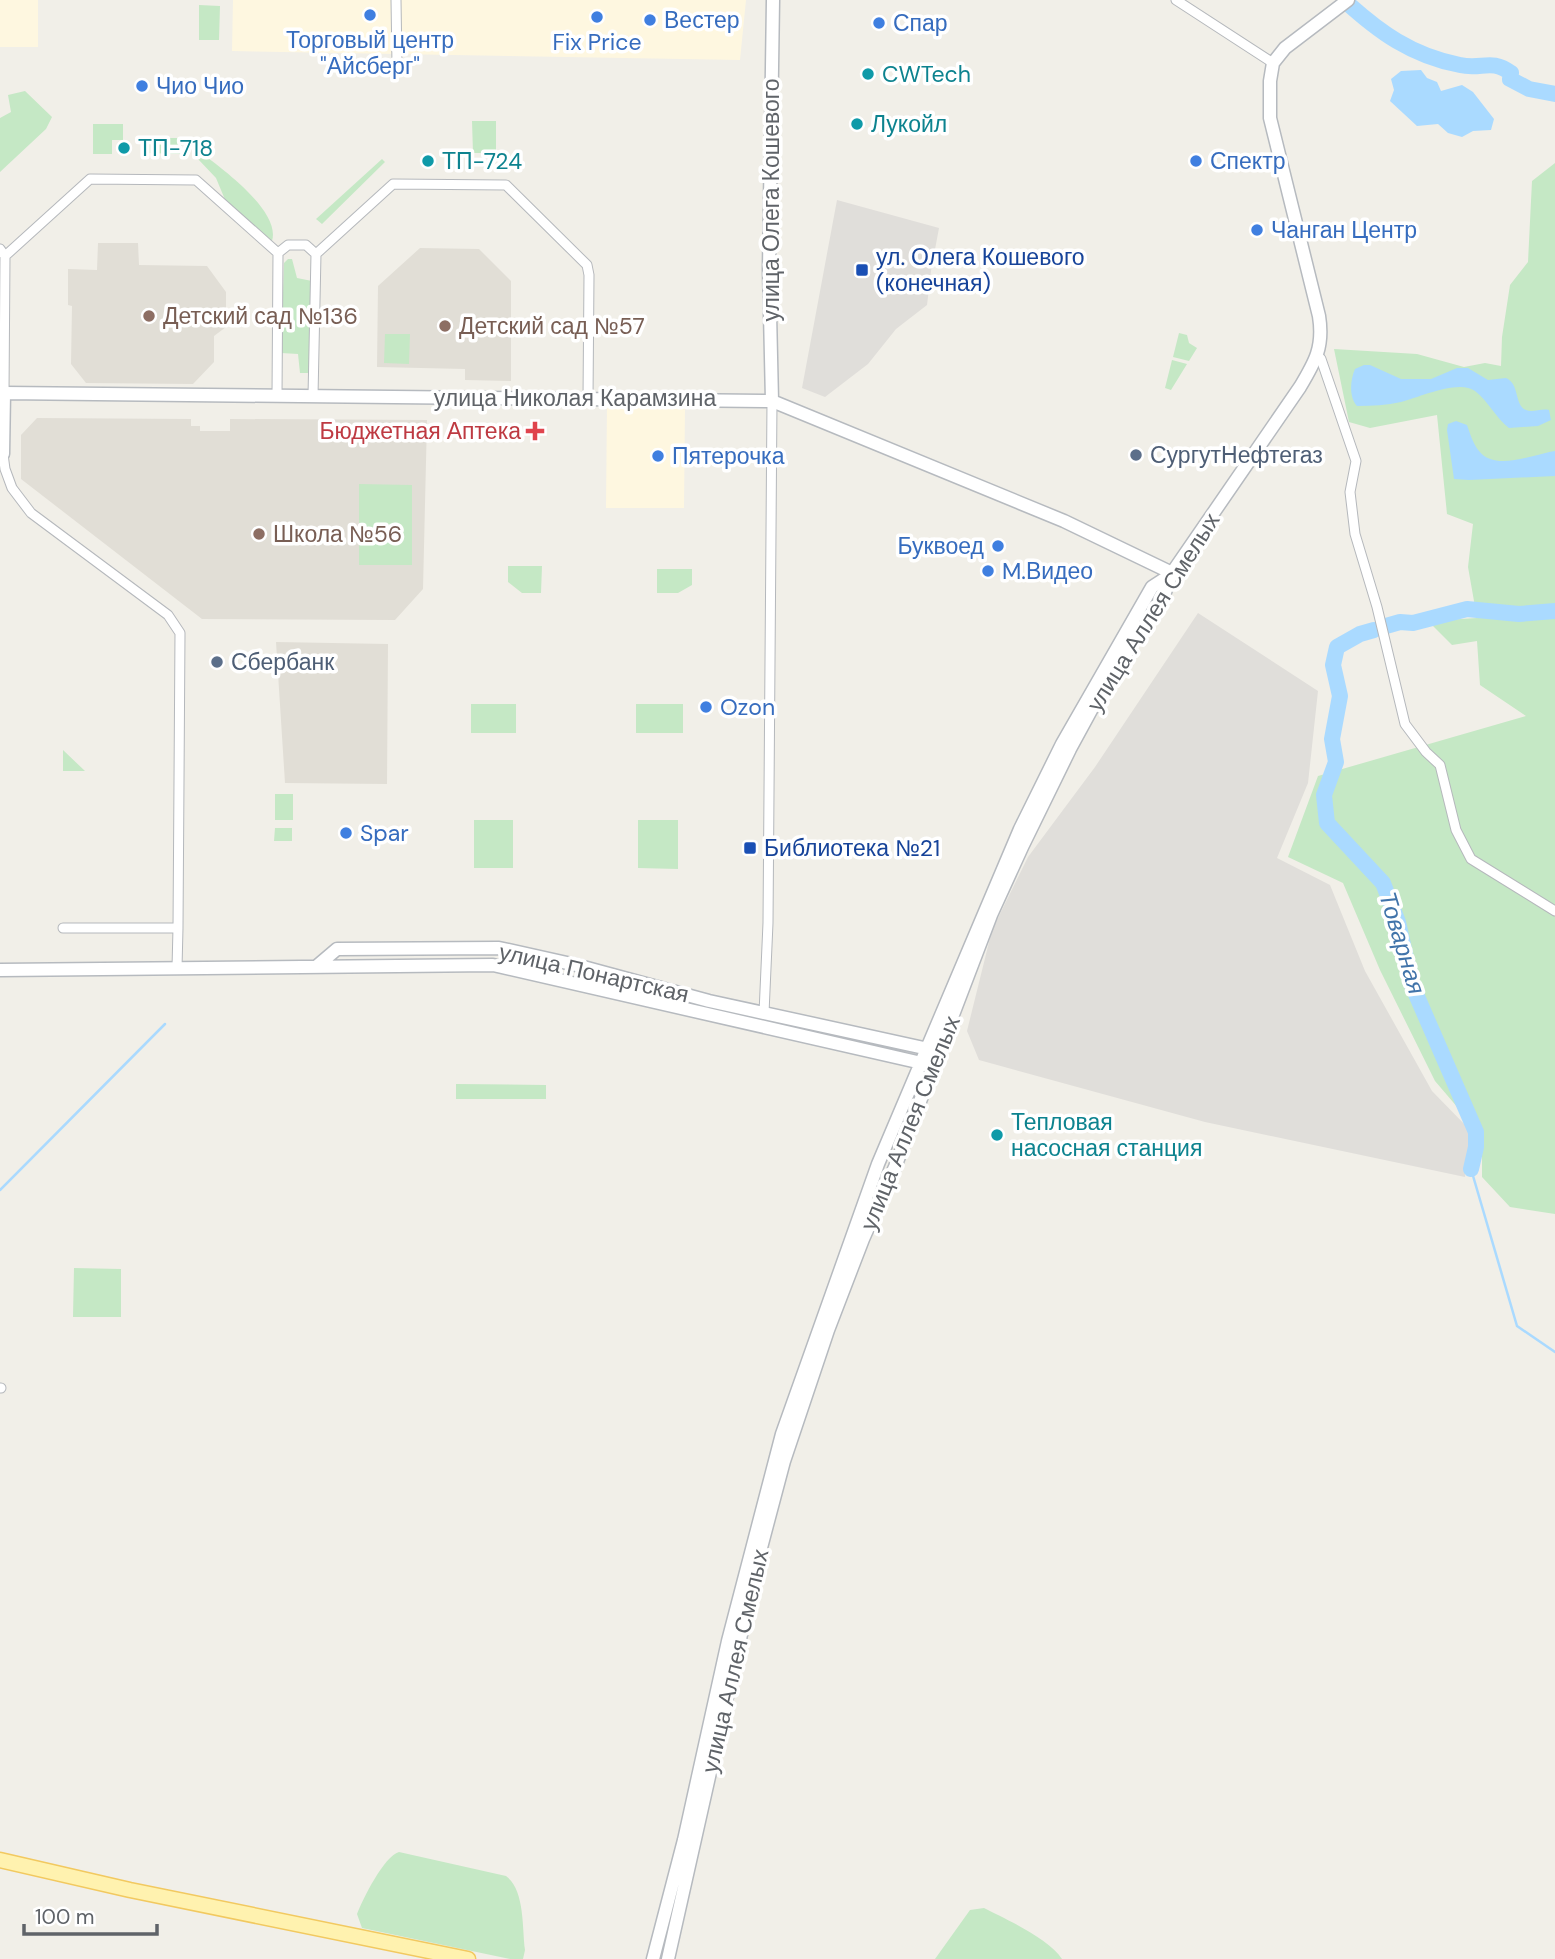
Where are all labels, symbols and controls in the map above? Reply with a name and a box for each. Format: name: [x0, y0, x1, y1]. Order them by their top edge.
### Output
place label: Вестер: [664, 5, 740, 35]
marker: Торговый центр "Айсберг": [362, 7, 378, 23]
place label: Спар: [893, 8, 948, 38]
marker: Fix Price: [589, 9, 605, 25]
marker: Вестер: [642, 12, 658, 28]
marker: Спар: [871, 15, 887, 31]
place label: Торговый центр "Айсберг": [286, 25, 454, 81]
place label: Fix Price: [553, 27, 641, 57]
place label: CWTech: [882, 59, 971, 89]
marker: CWTech: [860, 66, 876, 82]
place label: Чио Чио: [156, 71, 244, 101]
marker: Чио Чио: [134, 78, 150, 94]
street label: улица Олега Кошевого: [756, 79, 786, 321]
place label: Лукойл: [871, 109, 947, 139]
marker: Лукойл: [849, 116, 865, 132]
place label: ТП-718: [138, 133, 213, 163]
marker: ТП-718: [116, 140, 132, 156]
place label: ТП-724: [442, 146, 522, 176]
place label: Спектр: [1210, 146, 1286, 176]
marker: ТП-724: [420, 153, 436, 169]
marker: Спектр: [1188, 153, 1204, 169]
place label: Чанган Центр: [1271, 215, 1417, 245]
marker: Чанган Центр: [1249, 222, 1265, 238]
place label: ул. Олега Кошевого (конечная): [876, 242, 1085, 298]
marker: ул. Олега Кошевого (конечная): [854, 262, 870, 278]
place label: Детский сад №136: [163, 301, 358, 331]
marker: Детский сад №136: [141, 308, 157, 324]
place label: Детский сад №57: [459, 311, 645, 341]
marker: Детский сад №57: [437, 318, 453, 334]
street label: улица Николая Карамзина: [434, 383, 716, 413]
place label: Бюджетная Аптека: [320, 416, 521, 446]
marker: Бюджетная Аптека: [527, 423, 543, 439]
place label: СургутНефтегаз: [1150, 440, 1323, 470]
place label: Пятерочка: [672, 441, 785, 471]
marker: СургутНефтегаз: [1128, 447, 1144, 463]
marker: Пятерочка: [650, 448, 666, 464]
street label: улица Аллея Смелых: [1080, 507, 1227, 717]
place label: Школа №56: [273, 519, 402, 549]
marker: Школа №56: [251, 526, 267, 542]
place label: Буквоед: [897, 531, 985, 561]
marker: Буквоед: [990, 538, 1006, 554]
place label: M.Видео: [1002, 556, 1093, 586]
marker: M.Видео: [980, 563, 996, 579]
place label: Сбербанк: [231, 647, 335, 677]
marker: Сбербанк: [209, 654, 225, 670]
place label: Ozon: [720, 692, 775, 722]
marker: Ozon: [698, 699, 714, 715]
place label: Spar: [360, 818, 409, 848]
marker: Spar: [338, 825, 354, 841]
place label: Библиотека №21: [764, 833, 940, 863]
marker: Библиотека №21: [742, 840, 758, 856]
water label: Товарная: [1372, 888, 1433, 998]
street label: улица Понартская: [496, 937, 692, 1009]
street label: улица Аллея Смелых: [853, 1011, 967, 1235]
place label: Тепловая насосная станция: [1011, 1107, 1202, 1163]
marker: Тепловая насосная станция: [989, 1127, 1005, 1143]
street label: улица Аллея Смелых: [695, 1546, 775, 1776]
scale bar: [24, 1892, 158, 1936]
text: 100 m: [35, 1903, 95, 1931]

